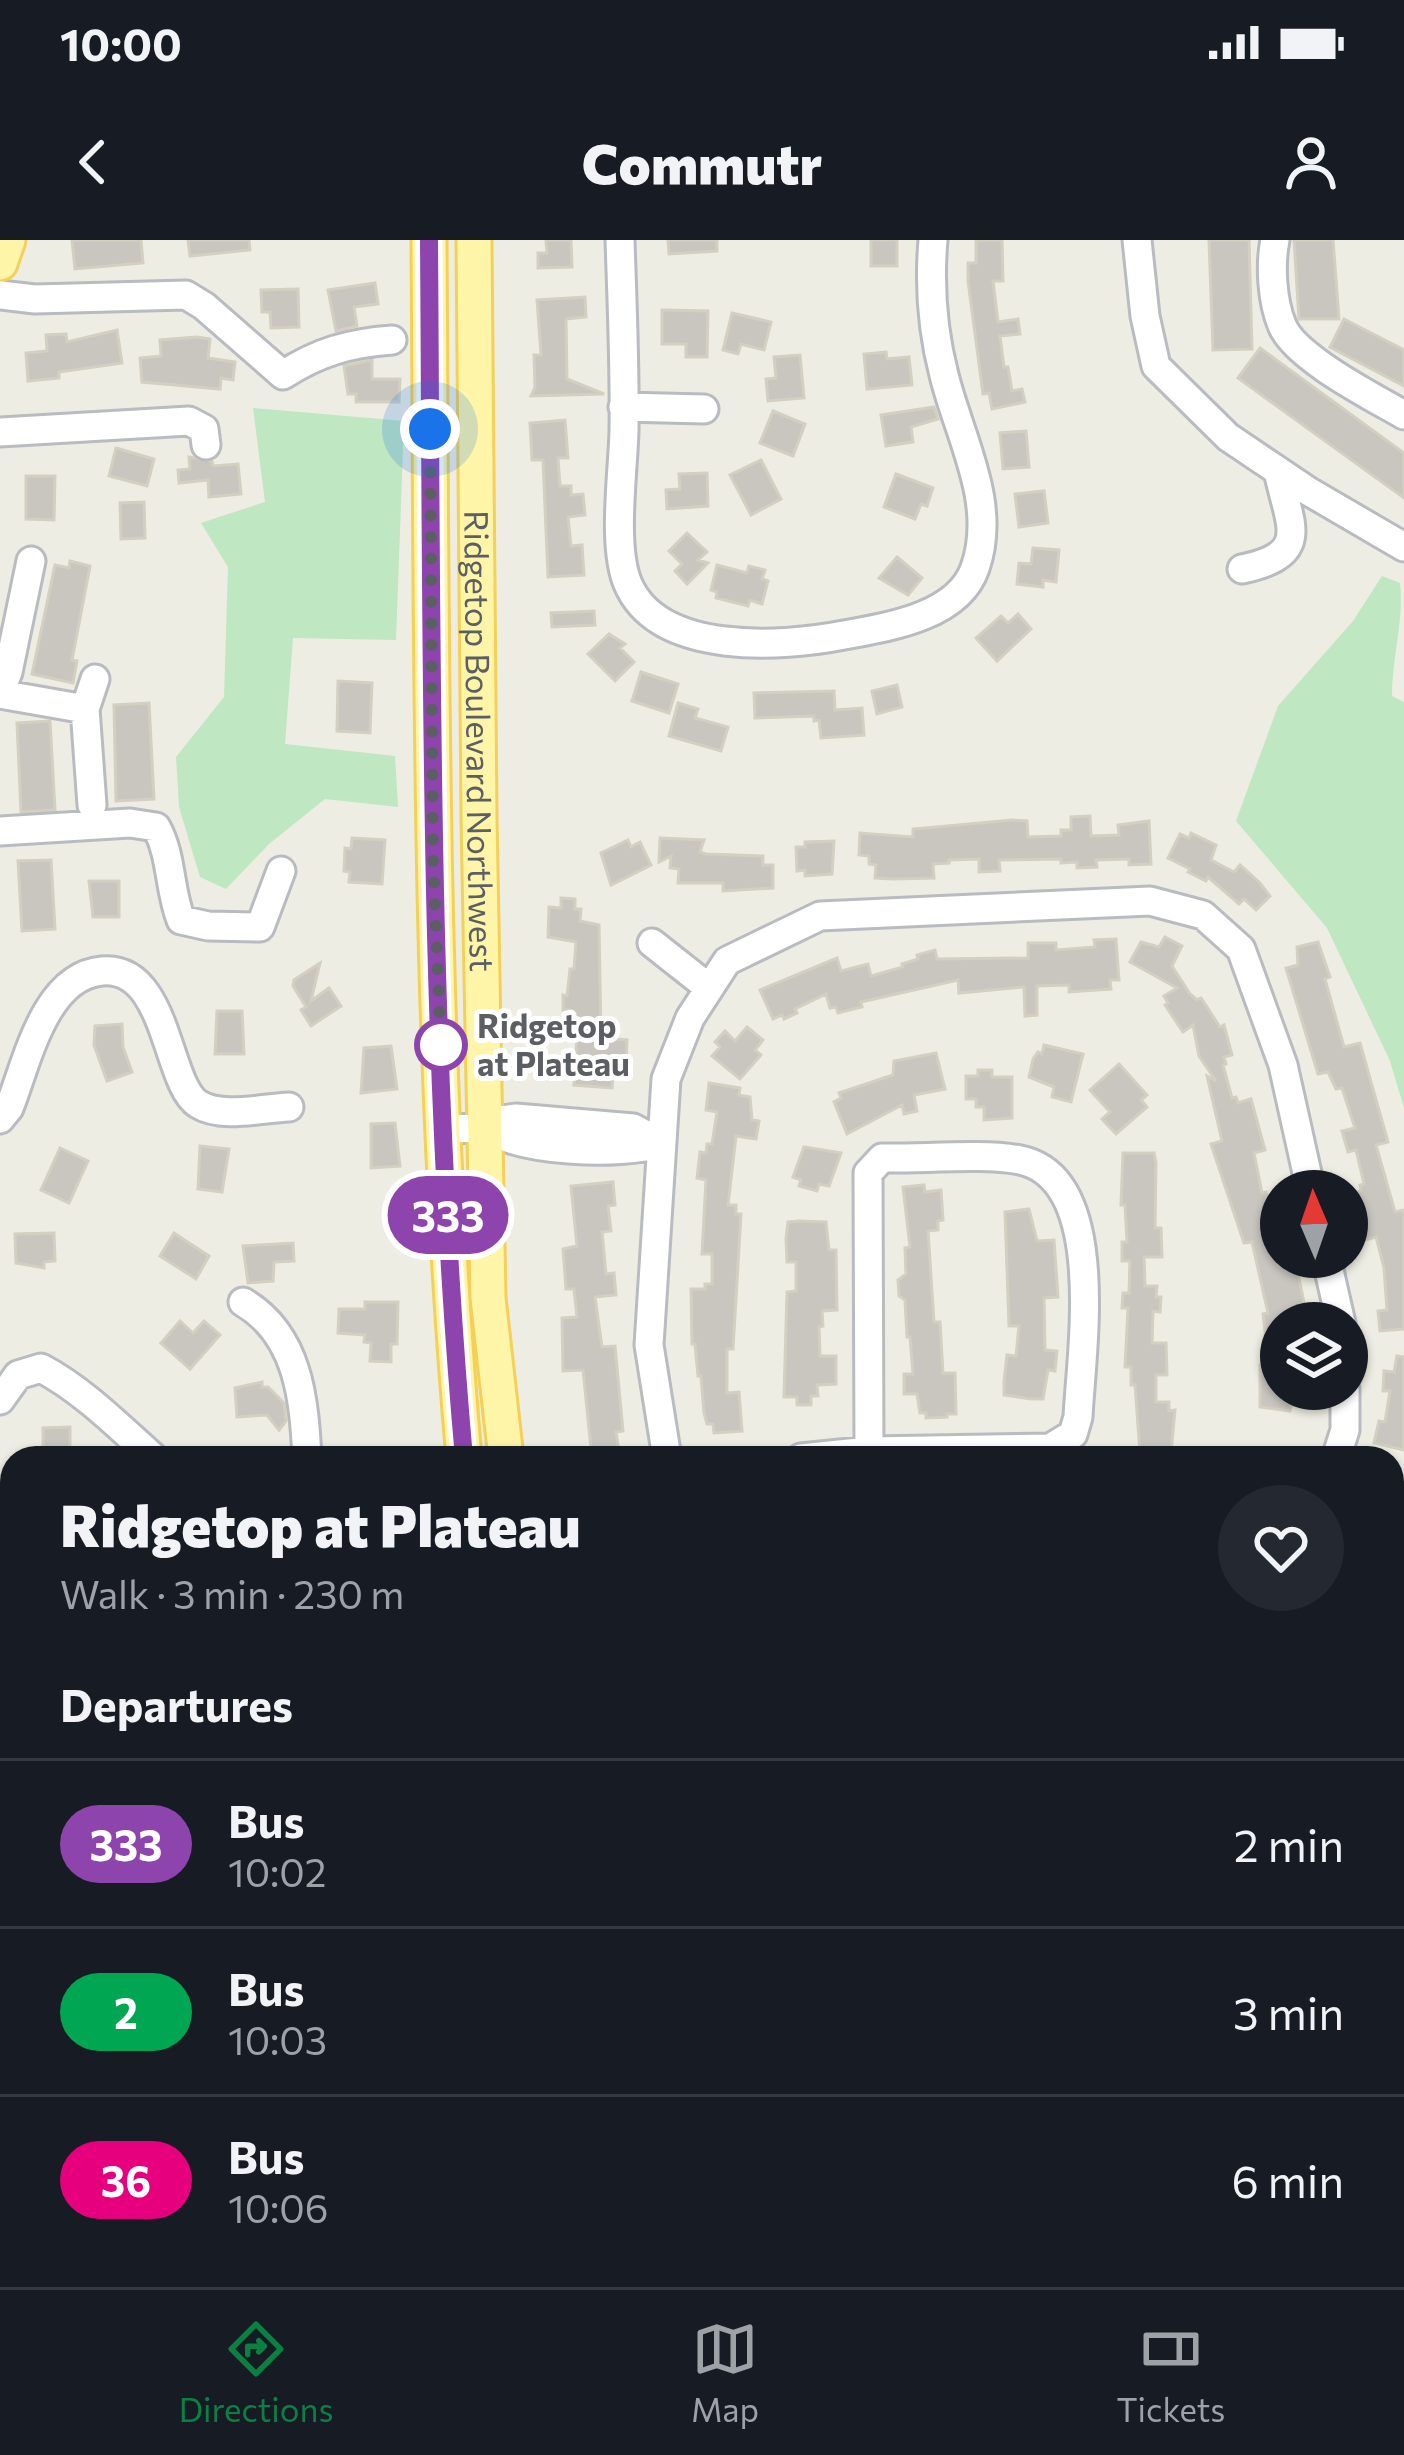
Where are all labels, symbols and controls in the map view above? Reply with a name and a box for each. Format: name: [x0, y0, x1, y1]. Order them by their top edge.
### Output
text: 10:00: [60, 15, 182, 70]
icon: back: [60, 129, 126, 195]
text: Commutr: [582, 129, 822, 195]
icon: person: [1278, 129, 1344, 195]
your location: [400, 399, 460, 459]
street label: Ridgetop Boulevard Northwest: [457, 510, 504, 972]
place label: Ridgetop at Plateau: [477, 1004, 630, 1083]
marker: Ridgetop at Plateau: [416, 1020, 466, 1070]
north arrow: [1260, 1170, 1368, 1278]
map controls: [1260, 1170, 1368, 1410]
line badge: 333: [379, 1176, 517, 1254]
text: 333: [412, 1189, 484, 1241]
button: layers: [1260, 1302, 1368, 1410]
button: heart: [1218, 1485, 1344, 1611]
text: Ridgetop at Plateau: [60, 1489, 581, 1559]
text: Walk · 3 min · 230 m: [60, 1569, 404, 1617]
text: Departures: [60, 1676, 293, 1731]
text: Bus: [228, 1792, 304, 1847]
text: 2 min: [1234, 1816, 1344, 1871]
text: 333: [90, 1818, 162, 1870]
text: 10:02: [228, 1847, 326, 1895]
text: Bus: [228, 1960, 304, 2015]
text: 3 min: [1233, 1984, 1344, 2039]
text: 2: [114, 1986, 138, 2038]
text: 10:03: [228, 2015, 327, 2063]
text: Bus: [228, 2128, 304, 2183]
text: 6 min: [1231, 2152, 1344, 2207]
text: 36: [101, 2154, 151, 2206]
text: 10:06: [228, 2183, 328, 2231]
tab: Directions: [179, 2316, 334, 2429]
tab: Map: [691, 2316, 759, 2429]
tab: Tickets: [1116, 2316, 1225, 2429]

